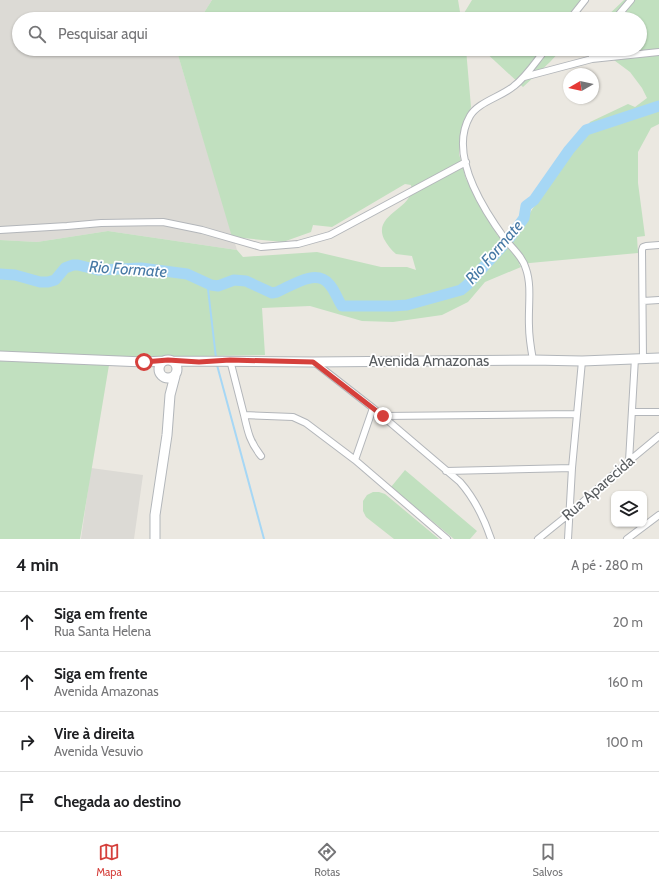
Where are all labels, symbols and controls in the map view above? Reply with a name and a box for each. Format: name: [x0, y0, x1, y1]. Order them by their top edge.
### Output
search box: [12, 12, 647, 56]
icon: search: [26, 23, 48, 45]
text: Pesquisar aqui: [58, 25, 148, 43]
north arrow: [563, 68, 599, 104]
water label: Rio Formate: [461, 216, 527, 288]
water label: Rio Formate: [88, 257, 168, 281]
street label: Avenida Amazonas: [369, 352, 489, 370]
route start: [135, 353, 153, 371]
route end: [374, 407, 392, 425]
street label: Rua Aparecida: [558, 451, 638, 524]
map controls: [611, 491, 647, 527]
button: layers: [611, 491, 647, 527]
text: 4 min: [16, 555, 59, 575]
text: A pé · 280 m: [571, 557, 643, 573]
text: Siga em frente: [54, 605, 147, 623]
icon: ahead: [16, 611, 38, 633]
text: 20 m: [613, 614, 643, 630]
text: Rua Santa Helena: [54, 623, 151, 639]
text: Siga em frente: [54, 665, 147, 683]
icon: ahead: [16, 671, 38, 693]
text: 160 m: [608, 674, 643, 690]
text: Avenida Amazonas: [54, 683, 159, 699]
text: Vire à direita: [54, 725, 135, 743]
icon: right: [16, 731, 38, 753]
text: 100 m: [606, 734, 643, 750]
text: Avenida Vesuvio: [54, 743, 143, 759]
icon: arrive: [16, 791, 38, 813]
text: Chegada ao destino: [54, 793, 181, 811]
tab: Mapa: [96, 841, 122, 879]
tab: Rotas: [314, 841, 340, 879]
tab: Salvos: [533, 841, 563, 879]

